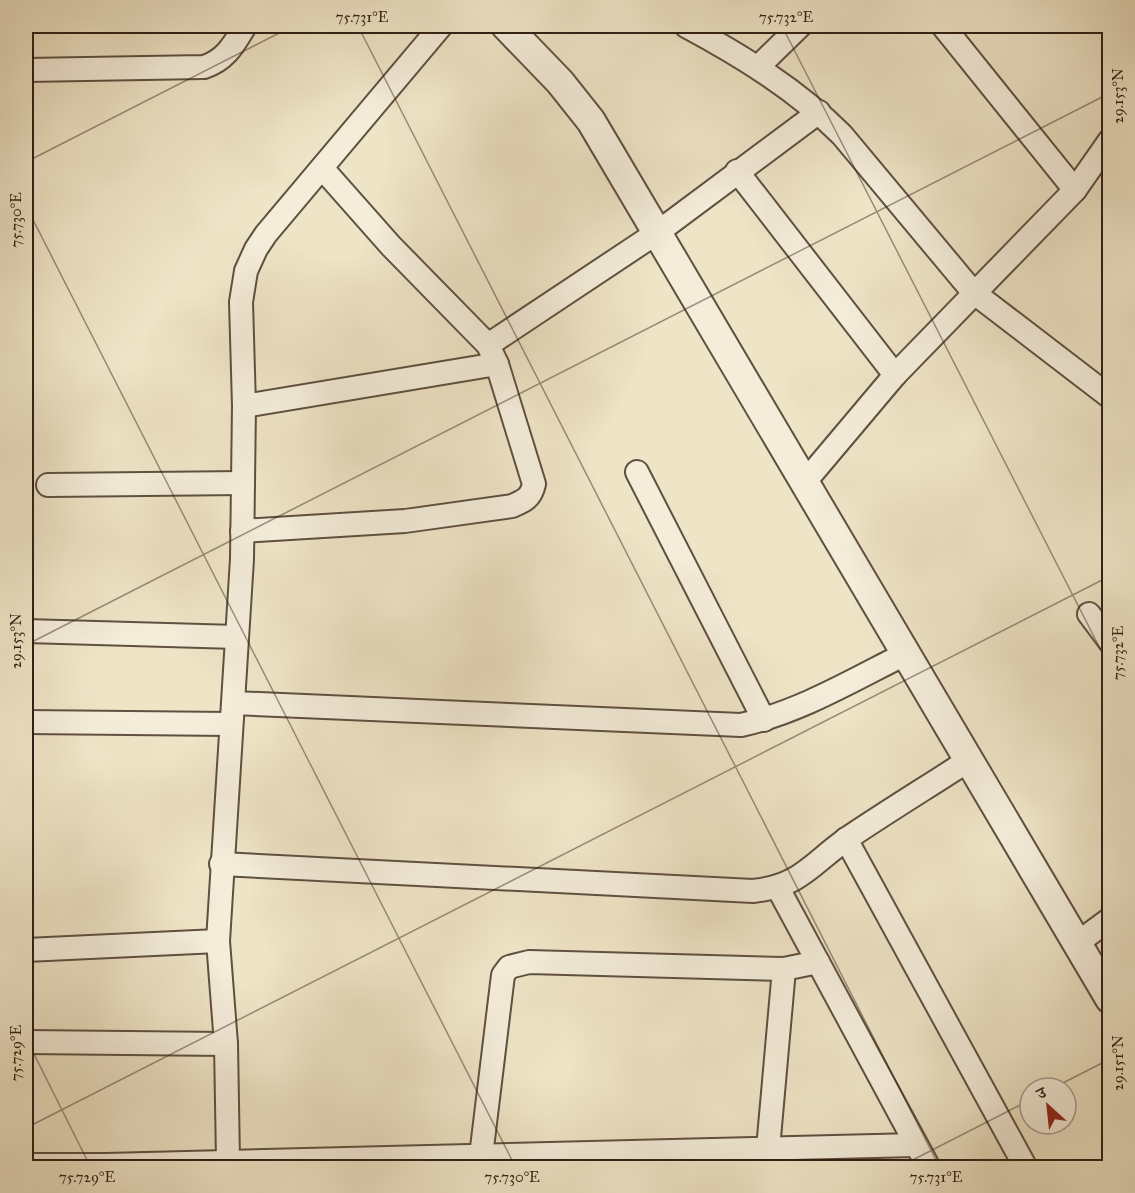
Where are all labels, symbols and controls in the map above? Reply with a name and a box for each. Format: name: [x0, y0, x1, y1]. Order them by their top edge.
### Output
text: 75.731°E: [336, 8, 389, 26]
text: 75.732°E: [759, 8, 813, 26]
text: 29.153°N: [1109, 68, 1127, 124]
text: 75.730°E: [7, 192, 25, 248]
text: 29.153°N: [7, 613, 25, 669]
text: 75.732°E: [1109, 626, 1127, 680]
text: 75.729°E: [7, 1025, 25, 1081]
text: 29.151°N: [1109, 1035, 1127, 1091]
north arrow: [1018, 1076, 1078, 1136]
text: उ: [1033, 1082, 1051, 1104]
text: 75.729°E: [59, 1168, 115, 1186]
text: 75.730°E: [484, 1168, 540, 1186]
text: 75.731°E: [910, 1168, 963, 1186]

